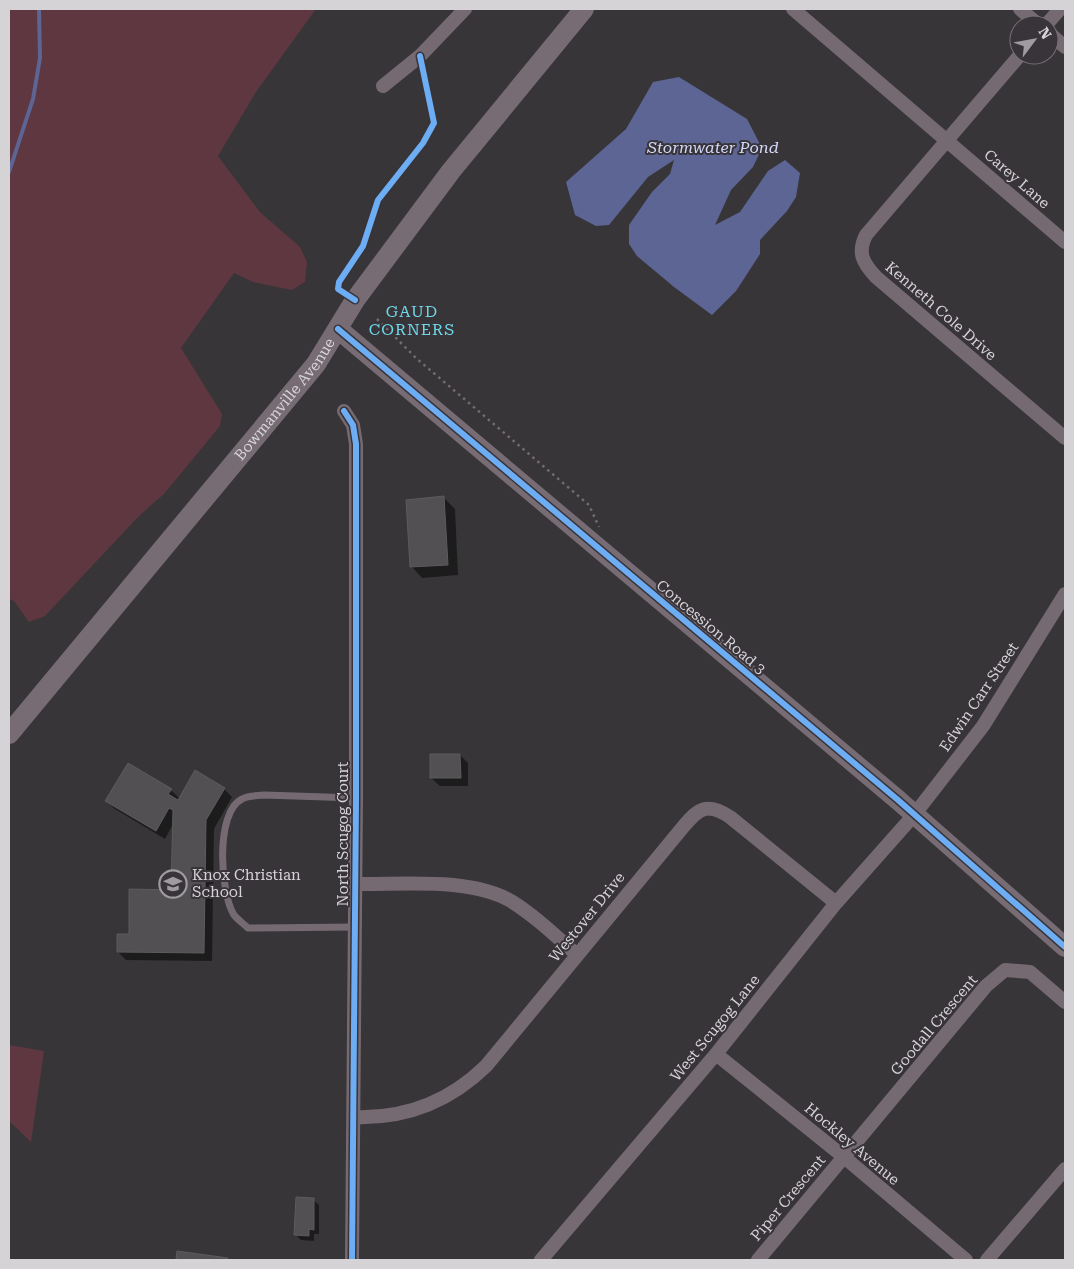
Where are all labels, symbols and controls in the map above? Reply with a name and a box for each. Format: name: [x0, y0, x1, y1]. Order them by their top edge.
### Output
north arrow: [1009, 15, 1059, 65]
text: N: [1035, 24, 1055, 42]
water label: Stormwater Pond: [646, 138, 779, 157]
street label: Carey Lane: [980, 146, 1054, 212]
street label: Kenneth Cole Drive: [882, 258, 1000, 364]
district label: GAUD CORNERS: [369, 302, 455, 339]
street label: Bowmanville Avenue: [231, 335, 339, 464]
street label: Concession Road 3: [653, 576, 769, 678]
street label: Edwin Carr Street: [936, 639, 1022, 755]
street label: North Scugog Court: [334, 761, 352, 906]
place label: Knox Christian School: [192, 866, 301, 901]
school or university icon: Knox Christian School: [158, 869, 188, 899]
street label: Westover Drive: [545, 869, 629, 965]
street label: West Scugog Lane: [667, 971, 763, 1085]
street label: Goodall Crescent: [887, 971, 981, 1079]
street label: Hockley Avenue: [801, 1099, 903, 1189]
street label: Piper Crescent: [747, 1151, 829, 1245]

